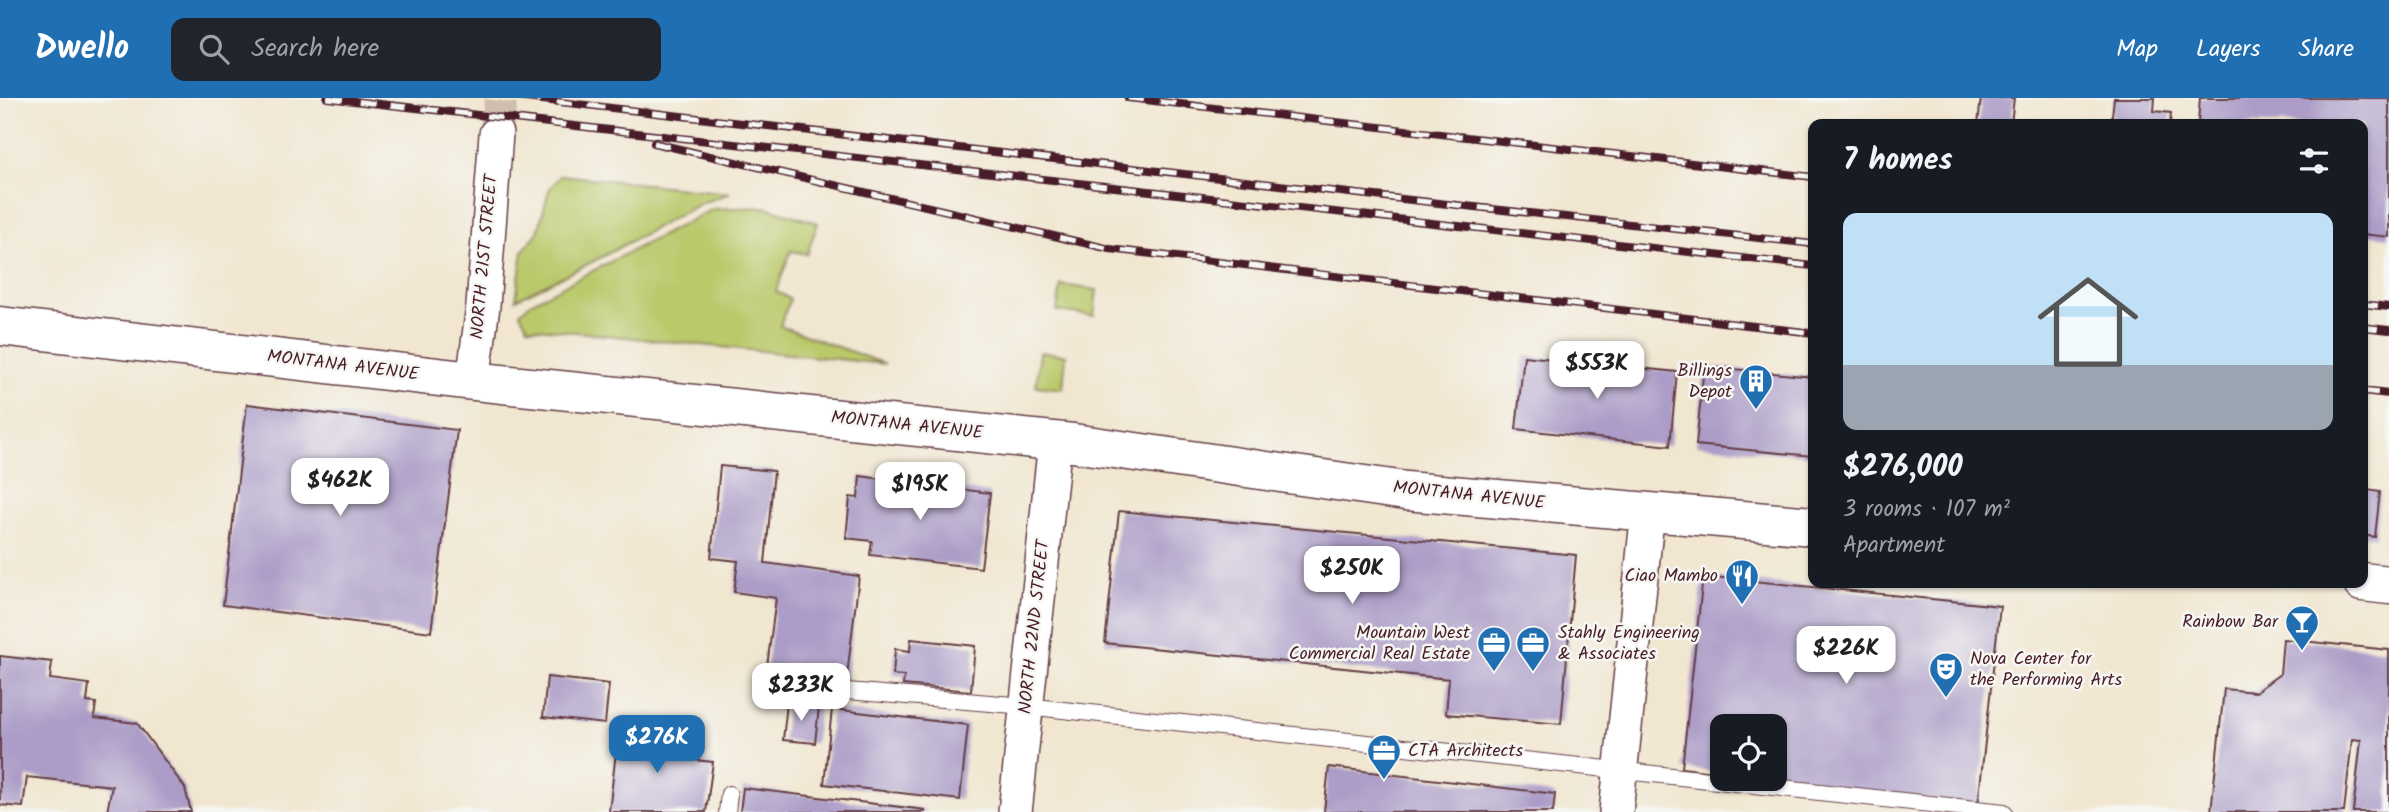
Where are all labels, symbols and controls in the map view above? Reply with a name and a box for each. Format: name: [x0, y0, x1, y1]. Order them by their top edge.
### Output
search box: [171, 18, 661, 81]
text: Dwello: [35, 23, 129, 76]
text: Search here: [251, 28, 379, 70]
icon: search: [195, 30, 233, 68]
text: Map: [2116, 30, 2158, 69]
text: Layers: [2196, 30, 2260, 69]
text: Share: [2298, 30, 2354, 69]
text: 7 homes: [1843, 137, 1953, 185]
icon: filters: [2295, 142, 2333, 180]
street label: NORTH 21ST STREET: [463, 172, 507, 341]
icon: home: [2025, 259, 2151, 385]
street label: MONTANA AVENUE: [265, 342, 421, 390]
pin: $553K: [1548, 342, 1646, 401]
text: $553K: [1565, 346, 1629, 382]
place label: Billings Depot: [1677, 357, 1733, 407]
building icon: Billings Depot: [1737, 362, 1775, 411]
street label: MONTANA AVENUE: [829, 404, 985, 448]
text: $276,000: [1843, 444, 1963, 492]
pin: $462K: [291, 458, 389, 518]
pin: $195K: [871, 462, 969, 522]
text: $462K: [307, 463, 373, 499]
text: $195K: [891, 467, 949, 503]
street label: MONTANA AVENUE: [1391, 474, 1547, 518]
text: 3 rooms · 107 m²: [1843, 492, 2010, 528]
text: Apartment: [1843, 528, 1945, 564]
street label: NORTH 22ND STREET: [1011, 537, 1059, 716]
pin: $250K: [1303, 546, 1401, 606]
text: $250K: [1320, 551, 1384, 587]
restaurant icon: Ciao Mambo: [1723, 557, 1761, 606]
place label: Ciao Mambo: [1625, 562, 1718, 591]
bar icon: Rainbow Bar: [2283, 603, 2321, 652]
place label: Rainbow Bar: [2182, 608, 2279, 637]
place label: Mountain West Commercial Real Estate: [1289, 619, 1471, 669]
place label: Stahly Engineering & Associates: [1558, 619, 1700, 669]
office icon: Mountain West Commercial Real Estate: [1475, 624, 1513, 673]
office icon: Stahly Engineering & Associates: [1514, 624, 1552, 673]
pin: $226K: [1797, 626, 1895, 686]
text: $226K: [1813, 631, 1879, 667]
place label: Nova Center for the Performing Arts: [1970, 645, 2122, 695]
theatre icon: Nova Center for the Performing Arts: [1927, 650, 1965, 699]
pin: $233K: [752, 664, 850, 723]
text: $233K: [768, 668, 834, 704]
map controls: [1710, 714, 1787, 791]
button: locate: [1710, 714, 1787, 791]
pin: $276K: [608, 716, 706, 775]
text: $276K: [625, 720, 689, 756]
office icon: CTA Architects: [1365, 732, 1403, 781]
place label: CTA Architects: [1408, 737, 1523, 766]

